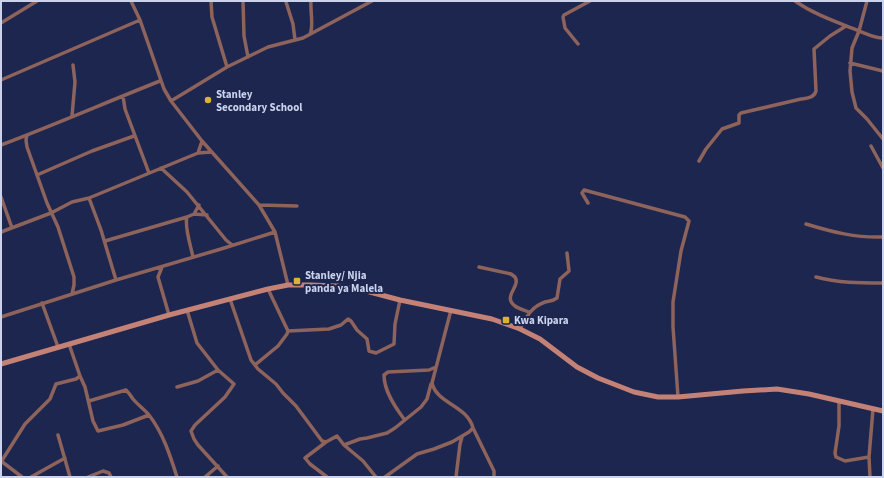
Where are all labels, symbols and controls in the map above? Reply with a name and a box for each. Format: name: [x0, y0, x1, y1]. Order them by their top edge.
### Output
place label: Stanley Secondary School: [216, 87, 303, 115]
marker: Stanley Secondary School: [203, 95, 213, 105]
place label: Stanley/ Njia panda ya Malela: [305, 268, 383, 296]
marker: Stanley/ Njia panda ya Malela: [292, 276, 302, 286]
place label: Kwa Kipara: [514, 313, 569, 328]
marker: Kwa Kipara: [501, 315, 511, 325]

